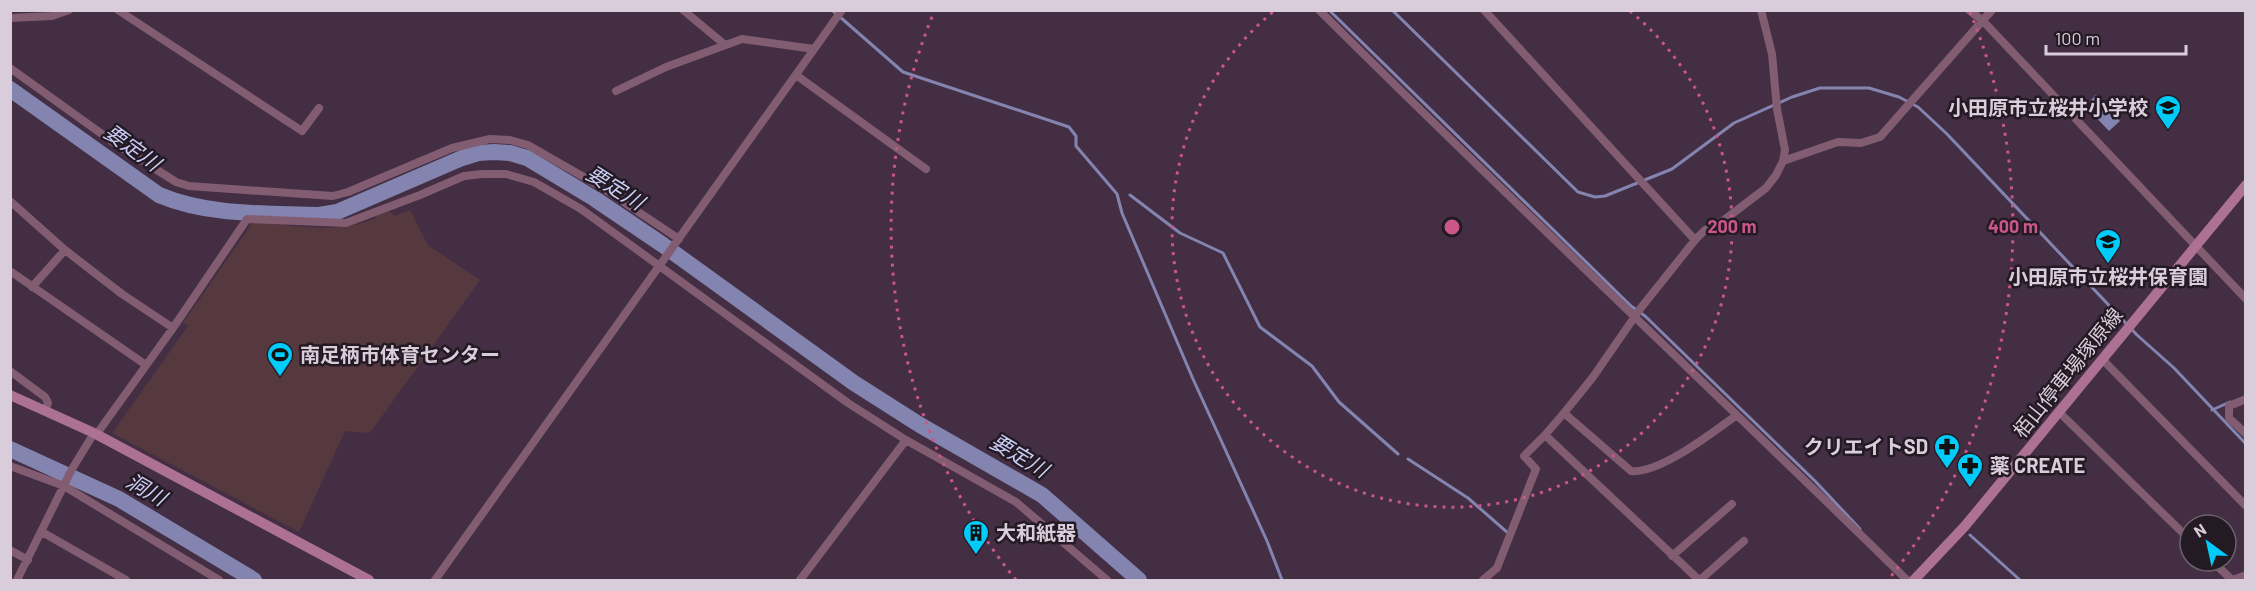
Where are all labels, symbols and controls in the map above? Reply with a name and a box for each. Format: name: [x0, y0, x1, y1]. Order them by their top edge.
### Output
scale bar: [2046, 18, 2186, 56]
text: 100 m: [2055, 27, 2100, 49]
school or university icon: 小田原市立桜井小学校: [2153, 93, 2183, 131]
place label: 小田原市立桜井小学校: [1948, 95, 2148, 119]
water label: 要定川: [100, 118, 167, 177]
water label: 要定川: [582, 159, 651, 215]
text: 200 m: [1707, 215, 1757, 237]
text: 400 m: [1988, 215, 2038, 237]
centre of rings: [1442, 217, 1462, 237]
school or university icon: 小田原市立桜井保育園: [2093, 227, 2123, 265]
place label: 小田原市立桜井保育園: [2008, 264, 2208, 288]
street label: 栢山停車場塚原線: [2008, 303, 2127, 442]
sports icon: 南足柄市体育センター: [265, 340, 295, 378]
place label: 南足柄市体育センター: [300, 342, 500, 366]
water label: 要定川: [986, 428, 1055, 483]
pharmacy icon: クリエイトSD: [1932, 432, 1962, 470]
place label: クリエイトSD: [1804, 434, 1928, 458]
pharmacy icon: 薬 CREATE: [1955, 451, 1985, 489]
place label: 薬 CREATE: [1990, 453, 2085, 477]
water label: 洞川: [122, 467, 173, 511]
north arrow: [2178, 513, 2238, 573]
building icon: 大和紙器: [961, 518, 991, 556]
text: N: [2190, 519, 2209, 541]
place label: 大和紙器: [996, 520, 1076, 544]

